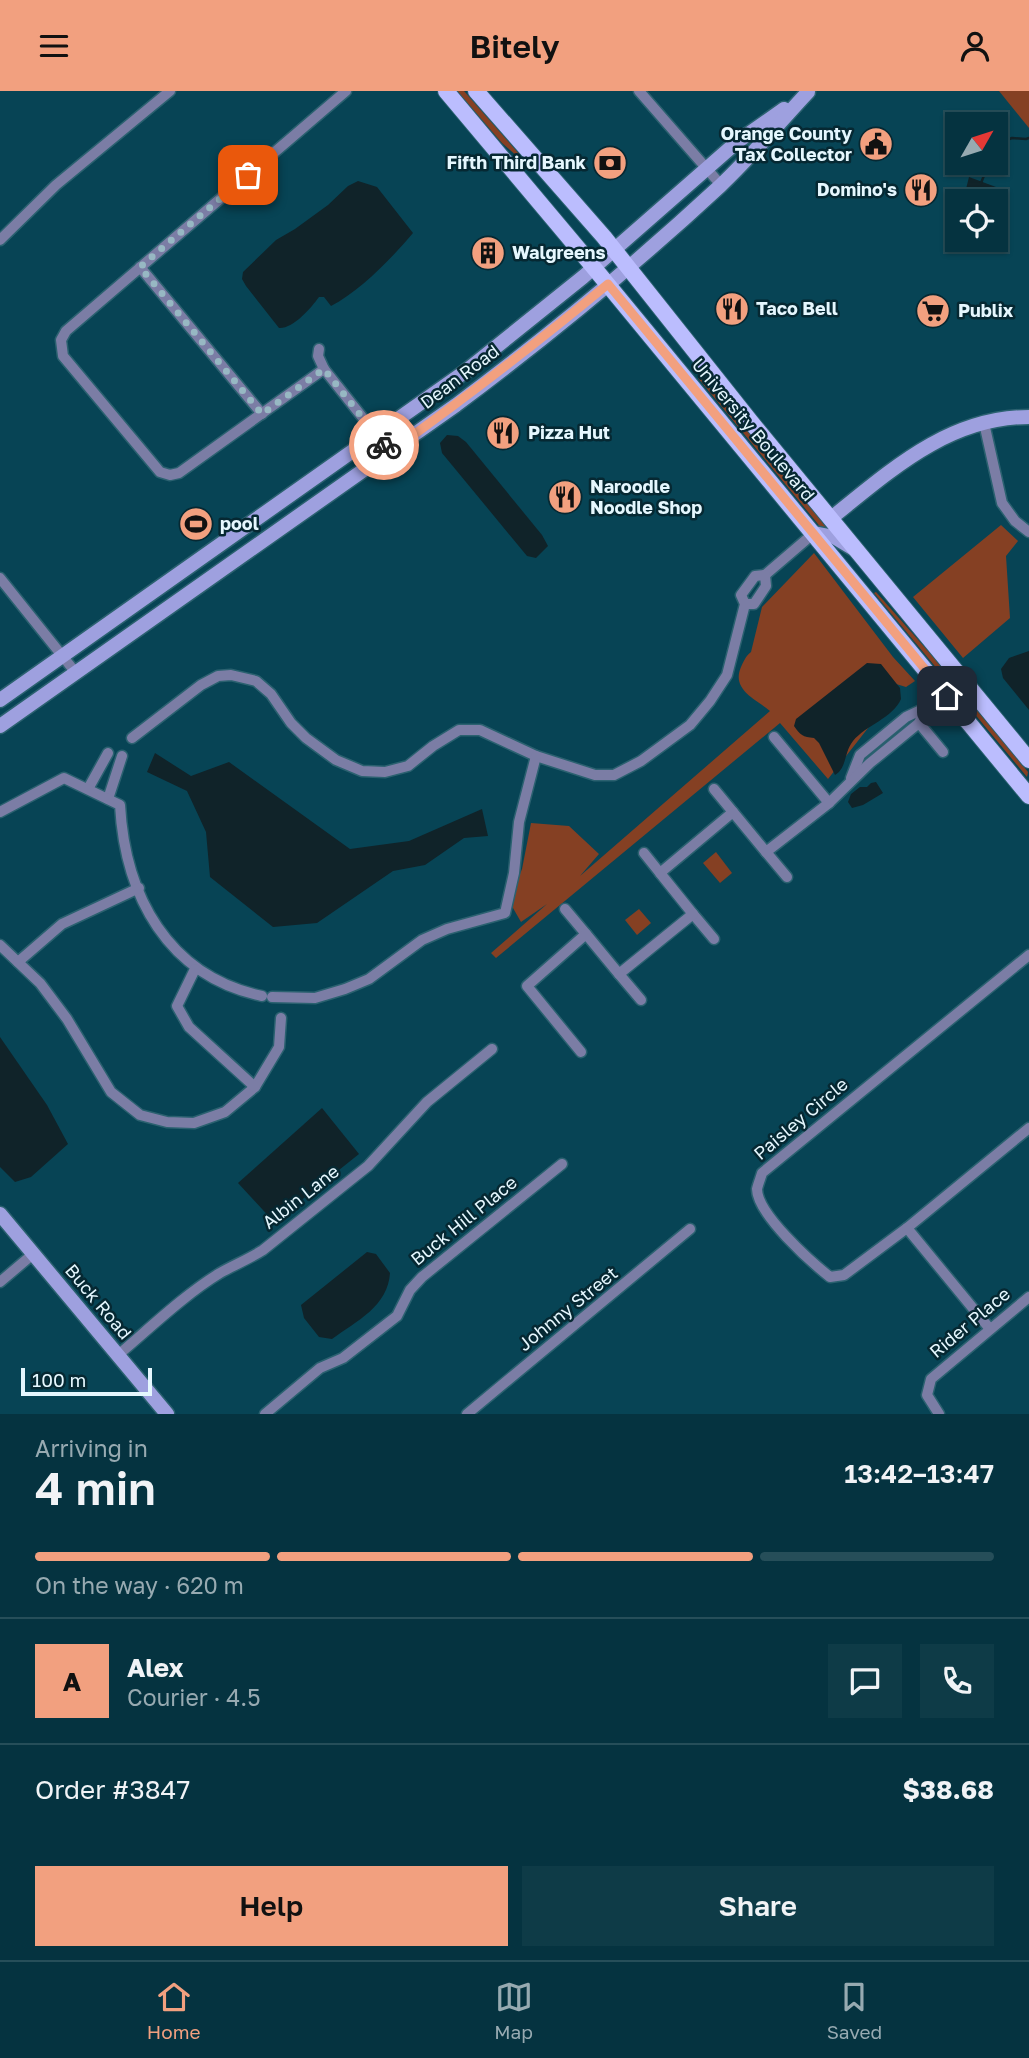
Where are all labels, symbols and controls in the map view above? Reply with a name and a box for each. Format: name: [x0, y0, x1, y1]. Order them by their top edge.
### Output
icon: menu: [35, 27, 73, 65]
text: Bitely: [469, 27, 560, 65]
icon: person: [956, 27, 994, 65]
north arrow: [945, 112, 1008, 175]
map controls: [945, 112, 1008, 252]
place label: Orange County Tax Collector: [721, 122, 852, 165]
public building icon: Orange County Tax Collector: [857, 125, 895, 163]
bank icon: Fifth Third Bank: [591, 144, 629, 182]
pin: [218, 145, 278, 205]
place label: Fifth Third Bank: [447, 151, 587, 173]
icon: bag: [229, 156, 267, 194]
restaurant icon: Domino's: [902, 171, 940, 209]
place label: Domino's: [817, 178, 897, 200]
button: locate: [945, 189, 1008, 252]
building icon: Walgreens: [469, 234, 507, 272]
place label: Walgreens: [512, 241, 606, 263]
restaurant icon: Taco Bell: [713, 290, 751, 328]
supermarket icon: Publix: [914, 292, 952, 330]
place label: Taco Bell: [756, 297, 838, 319]
place label: Publix: [958, 299, 1014, 321]
street label: Dean Road: [416, 339, 503, 413]
street label: University Boulevard: [688, 353, 820, 505]
courier: [349, 410, 419, 480]
restaurant icon: Pizza Hut: [484, 414, 522, 452]
place label: Pizza Hut: [528, 421, 610, 443]
icon: bike: [365, 426, 403, 464]
place label: Naroodle Noodle Shop: [590, 475, 702, 518]
restaurant icon: Naroodle Noodle Shop: [546, 478, 584, 516]
sports icon: pool: [177, 505, 215, 543]
place label: pool: [220, 512, 259, 534]
pin: [917, 666, 977, 726]
icon: home: [928, 677, 966, 715]
street label: Paisley Circle: [749, 1072, 852, 1164]
street label: Albin Lane: [258, 1160, 343, 1233]
street label: Buck Hill Place: [406, 1171, 521, 1270]
street label: Buck Road: [61, 1259, 137, 1343]
street label: Johnny Street: [513, 1261, 622, 1355]
street label: Rider Place: [925, 1282, 1014, 1362]
scale bar: [21, 1365, 152, 1397]
text: 100 m: [32, 1368, 86, 1391]
text: Arriving in: [35, 1434, 148, 1462]
text: 13:42–13:47: [844, 1458, 994, 1489]
text: 4 min: [35, 1460, 156, 1515]
text: On the way · 620 m: [35, 1571, 244, 1599]
button: chat: [828, 1644, 902, 1718]
button: phone: [920, 1644, 994, 1718]
text: Alex: [127, 1652, 184, 1683]
text: A: [63, 1666, 81, 1697]
text: Courier · 4.5: [127, 1683, 260, 1711]
text: Order #3847: [35, 1774, 190, 1805]
text: $38.68: [903, 1774, 994, 1805]
button: Help: [35, 1866, 508, 1946]
button: Share: [522, 1866, 994, 1946]
tab: Home: [147, 1978, 201, 2043]
tab: Map: [494, 1978, 533, 2043]
tab: Saved: [827, 1978, 882, 2043]

